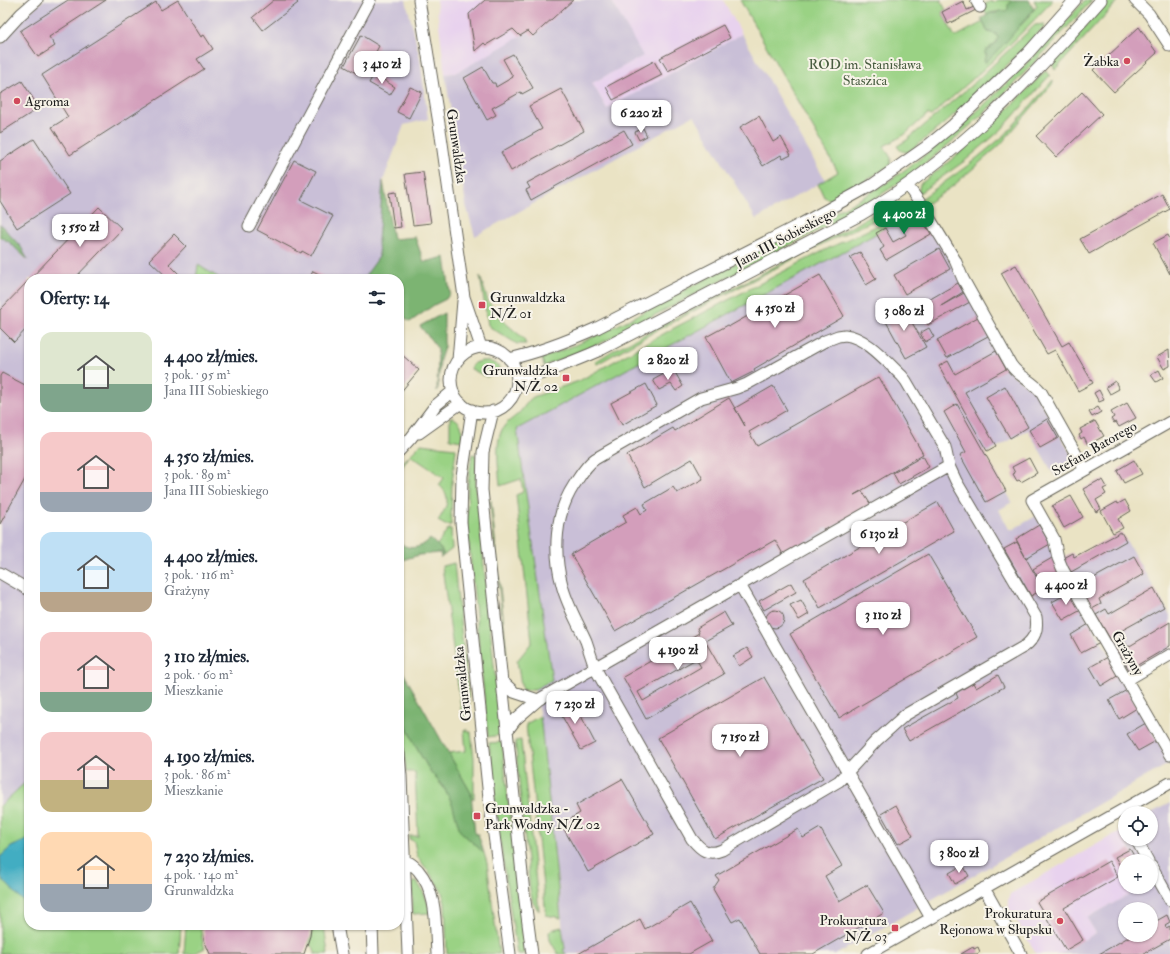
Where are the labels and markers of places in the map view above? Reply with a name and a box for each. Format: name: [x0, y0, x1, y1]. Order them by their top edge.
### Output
pin: 3 410 zł: [341, 51, 423, 85]
place label: Żabka: [1084, 53, 1119, 70]
marker: Żabka: [1122, 56, 1132, 66]
place label: Agroma: [24, 93, 70, 110]
marker: Agroma: [12, 96, 22, 106]
pin: 6 220 zł: [600, 100, 682, 134]
pin: 4 400 zł: [863, 201, 945, 235]
pin: 3 550 zł: [39, 214, 121, 248]
place label: Grunwaldzka N/Ż 01: [490, 289, 565, 322]
pin: 4 350 zł: [734, 295, 816, 329]
pin: 3 080 zł: [863, 298, 945, 332]
marker: Grunwaldzka N/Ż 01: [477, 300, 487, 310]
pin: 2 820 zł: [627, 347, 709, 381]
place label: Grunwaldzka N/Ż 02: [483, 362, 558, 395]
marker: Grunwaldzka N/Ż 02: [561, 373, 571, 383]
pin: 6 130 zł: [838, 521, 920, 555]
pin: 4 400 zł: [1025, 572, 1107, 606]
pin: 3 110 zł: [842, 602, 924, 636]
pin: 4 190 zł: [637, 637, 719, 671]
pin: 7 230 zł: [534, 691, 616, 725]
pin: 7 150 zł: [699, 724, 781, 758]
place label: Grunwaldzka - Park Wodny N/Ż 02: [485, 800, 600, 834]
marker: Grunwaldzka - Park Wodny N/Ż 02: [472, 811, 482, 821]
pin: 3 800 zł: [918, 840, 1000, 874]
place label: Prokuratura Rejonowa w Słupsku: [939, 905, 1052, 939]
place label: Prokuratura N/Ż 03: [820, 912, 887, 945]
marker: Prokuratura Rejonowa w Słupsku: [1055, 916, 1065, 926]
marker: Prokuratura N/Ż 03: [890, 923, 900, 933]

